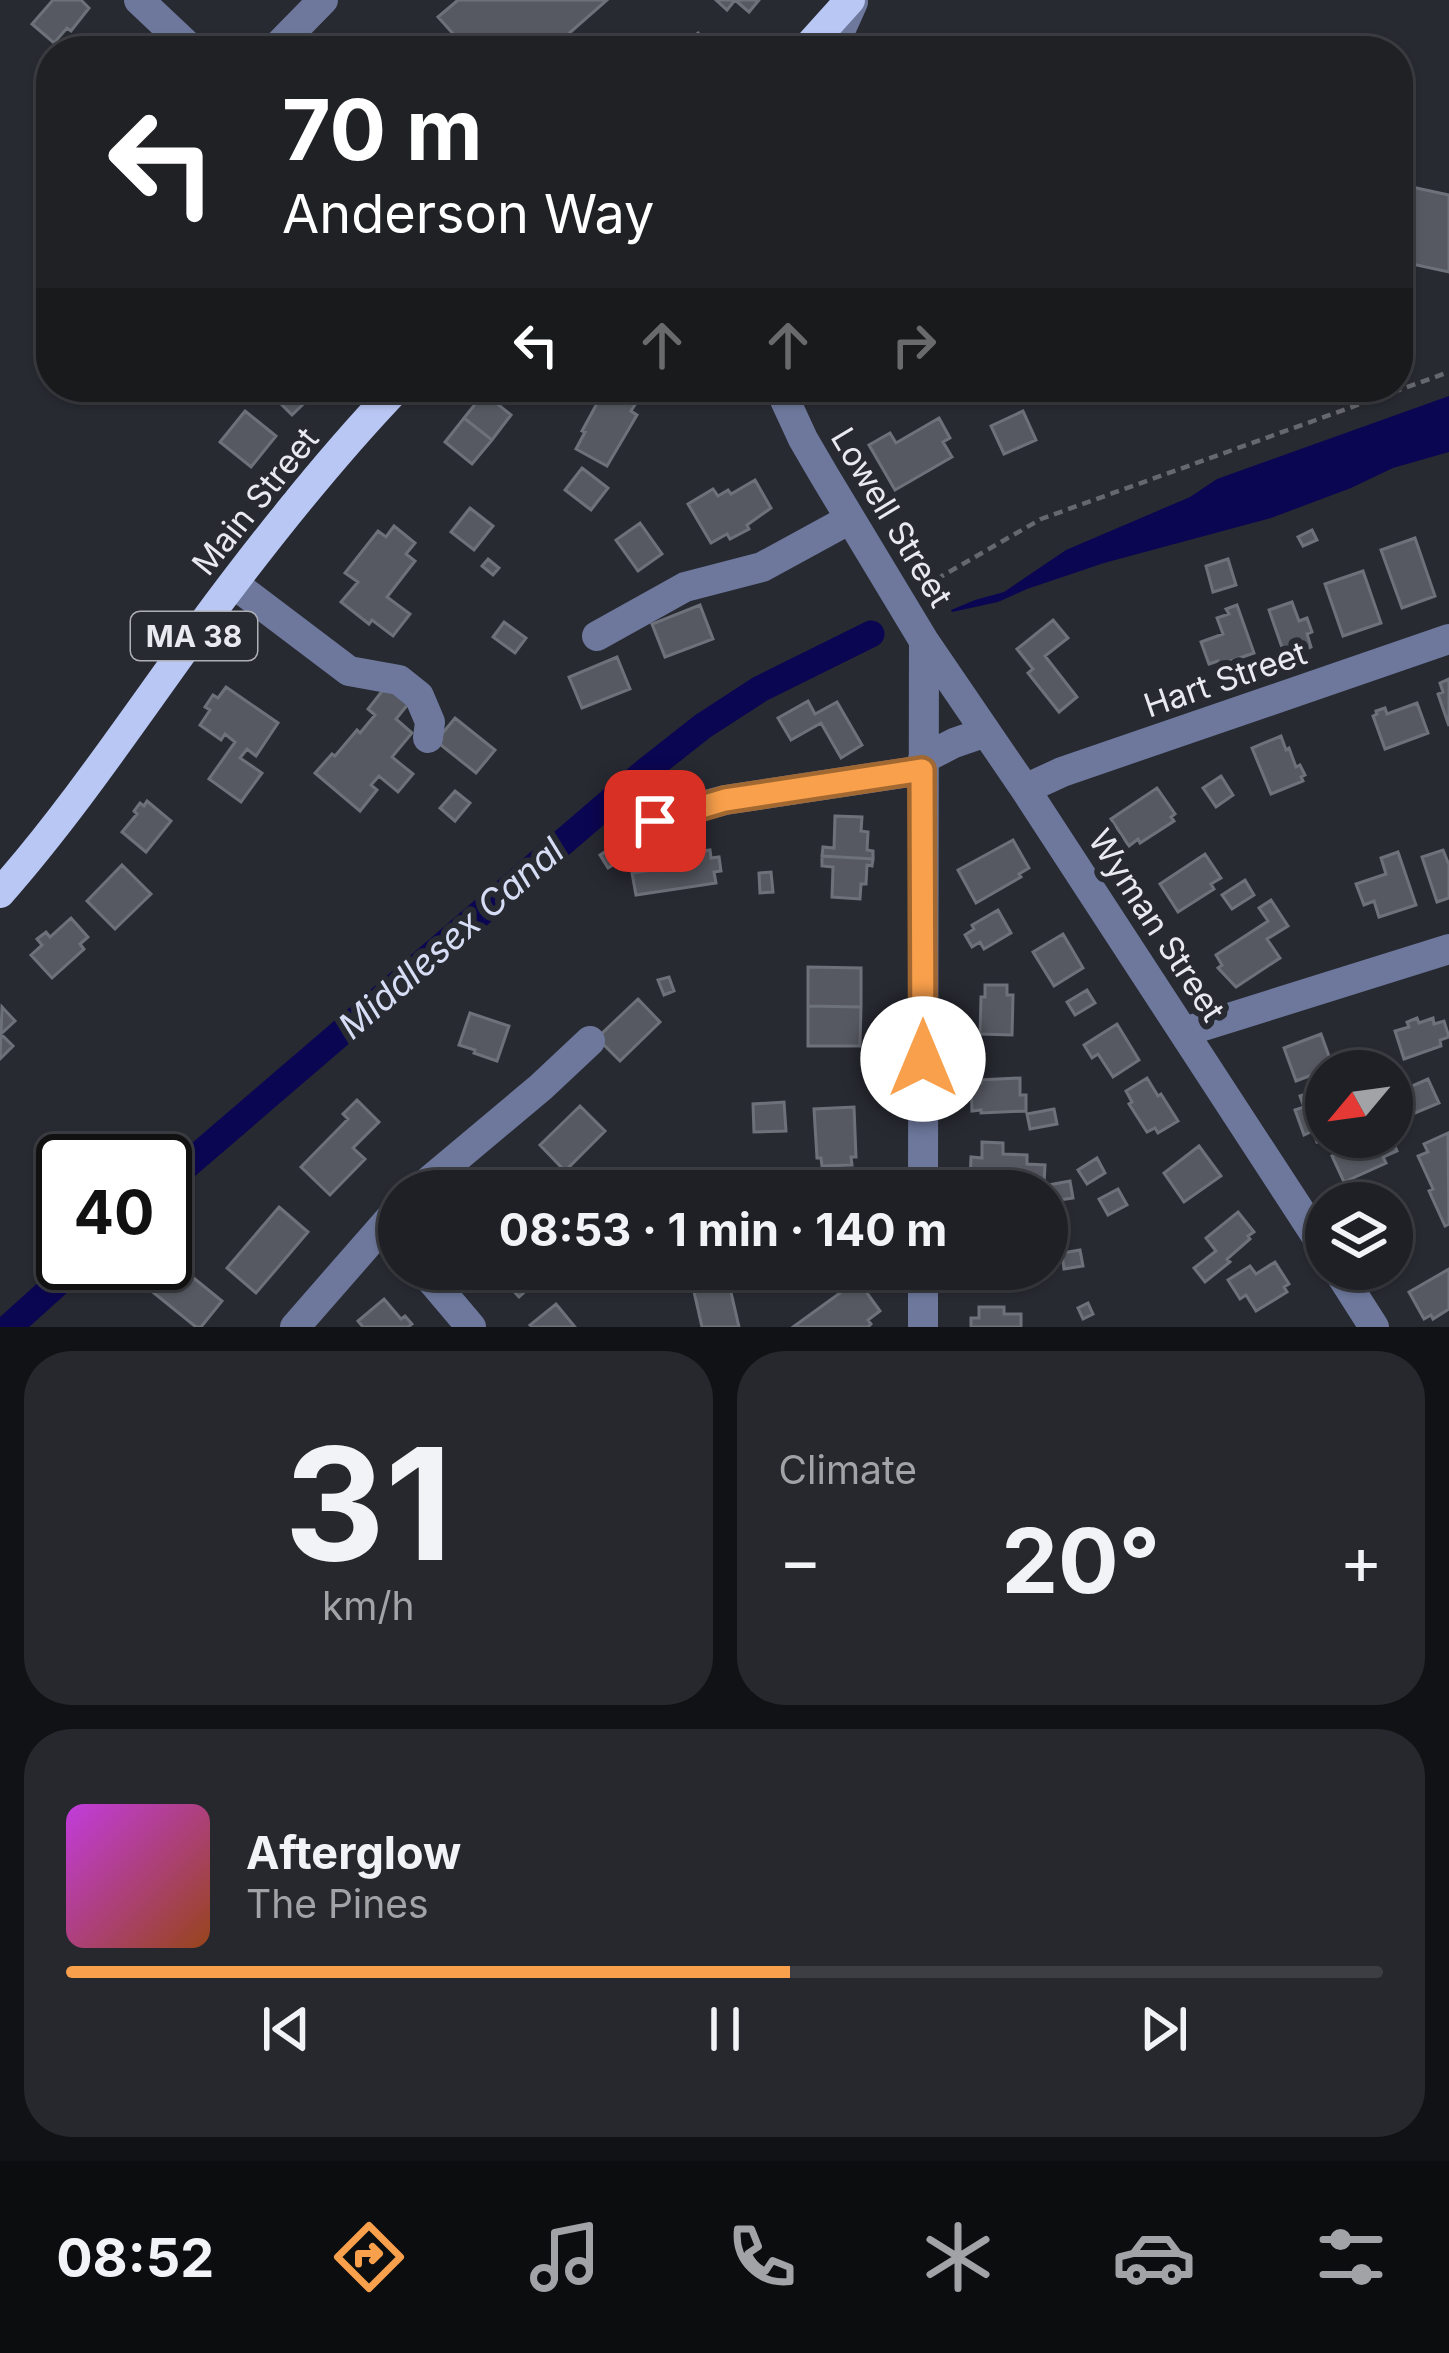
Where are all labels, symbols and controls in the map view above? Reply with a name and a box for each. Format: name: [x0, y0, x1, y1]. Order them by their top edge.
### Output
text: 70 m: [282, 79, 483, 180]
icon: left: [84, 84, 240, 240]
text: Anderson Way: [282, 181, 654, 246]
icon: left: [503, 312, 569, 378]
icon: ahead: [629, 312, 695, 378]
icon: ahead: [755, 312, 821, 378]
icon: right: [881, 312, 947, 378]
street label: Main Street: [183, 419, 327, 583]
street label: Lowell Street: [823, 420, 961, 614]
road number: MA 38: [131, 612, 257, 660]
street label: Hart Street: [1138, 632, 1312, 725]
pin: [604, 770, 706, 872]
icon: arrive: [622, 788, 688, 854]
street label: Wyman Street: [1080, 822, 1234, 1028]
water label: Middlesex Canal: [329, 828, 573, 1048]
position arrow: [860, 996, 986, 1122]
north arrow: [1305, 1050, 1413, 1158]
map controls: [1305, 1050, 1413, 1290]
speed limit sign: 40: [36, 1134, 192, 1290]
button: layers: [1305, 1182, 1413, 1290]
text: 08:53 · 1 min · 140 m: [499, 1202, 947, 1257]
text: 31: [284, 1409, 452, 1598]
text: Climate: [779, 1446, 917, 1493]
text: 20°: [1001, 1506, 1160, 1615]
text: −: [779, 1520, 822, 1600]
text: +: [1339, 1520, 1383, 1600]
text: km/h: [322, 1582, 415, 1629]
text: Afterglow: [246, 1825, 461, 1880]
text: The Pines: [246, 1880, 429, 1927]
icon: previous: [253, 1996, 319, 2062]
icon: pause: [692, 1996, 758, 2062]
icon: next: [1131, 1996, 1197, 2062]
icon: directions: [327, 2215, 411, 2299]
icon: music: [523, 2215, 607, 2299]
icon: phone: [720, 2215, 804, 2299]
icon: climate: [916, 2215, 1000, 2299]
icon: car: [1112, 2215, 1196, 2299]
icon: filters: [1309, 2215, 1393, 2299]
text: 08:52: [56, 2225, 214, 2290]

